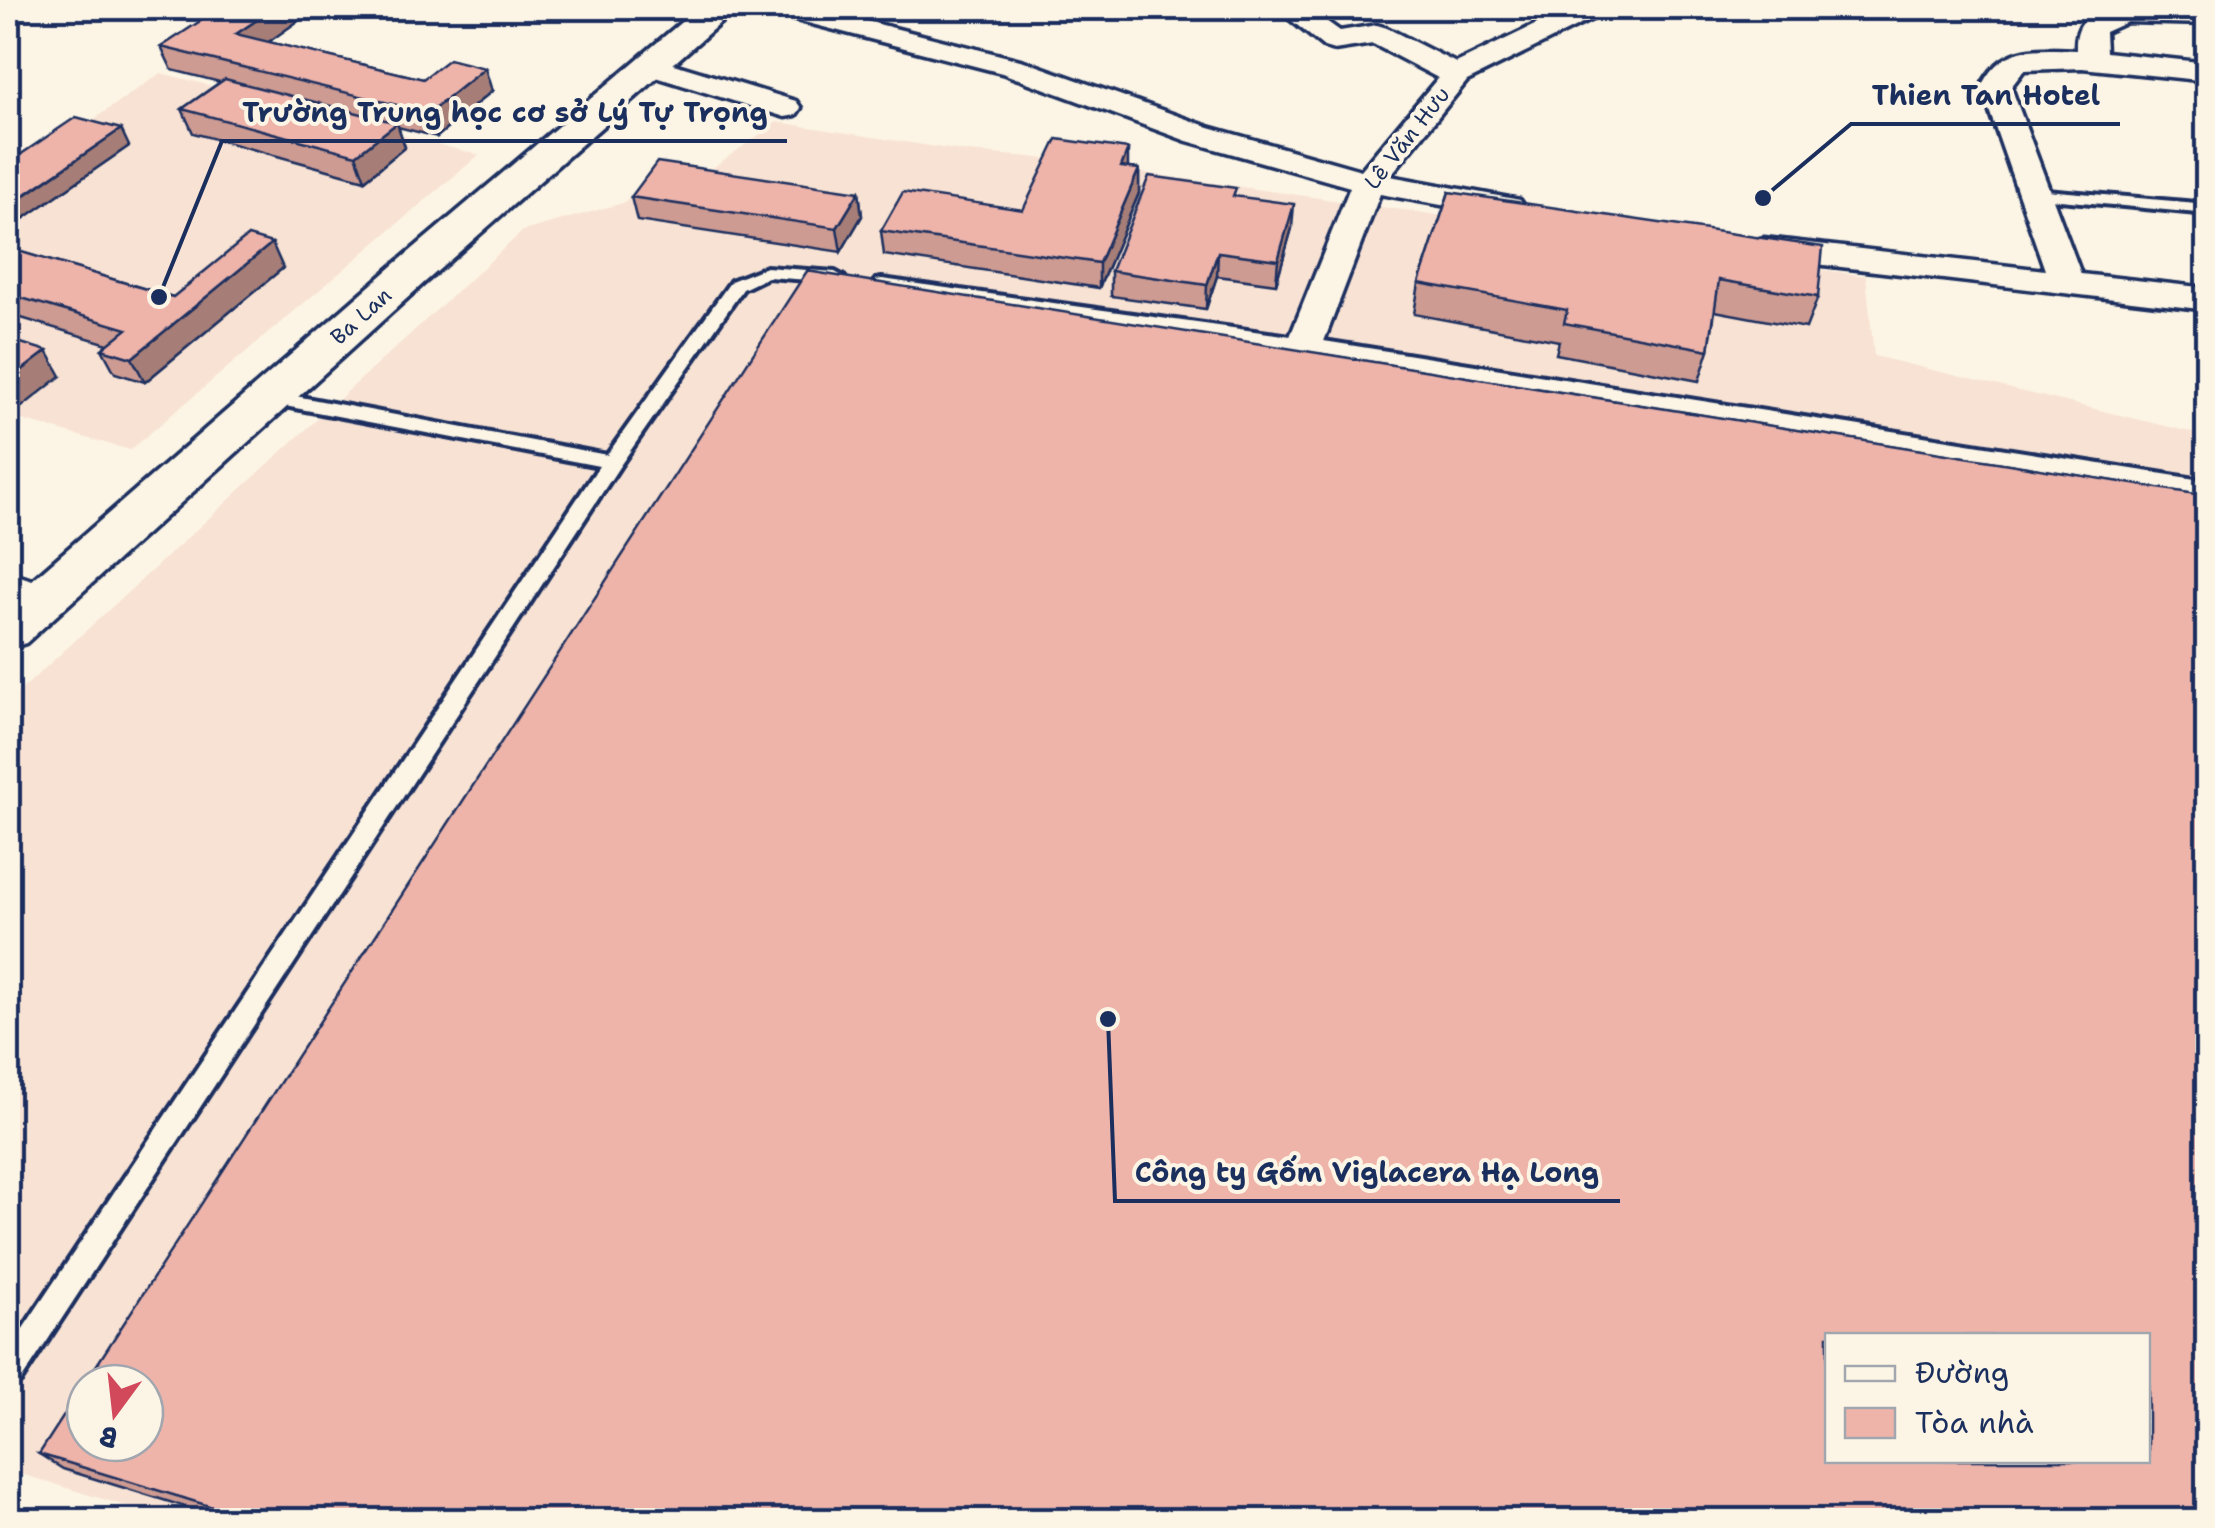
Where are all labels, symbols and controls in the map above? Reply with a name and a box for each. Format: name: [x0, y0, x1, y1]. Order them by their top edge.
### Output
callout: Thien Tan Hotel: [1851, 66, 2120, 124]
text: Thien Tan Hotel: [1872, 76, 2101, 114]
street label: Lê Văn Hưu: [1358, 81, 1456, 195]
callout: Trường Trung học cơ sở Lý Tự Trọng: [222, 83, 787, 141]
text: Trường Trung học cơ sở Lý Tự Trọng: [242, 93, 768, 131]
street label: Ba Lan: [324, 281, 398, 351]
callout: Công ty Gốm Viglacera Hạ Long: [1115, 1143, 1620, 1201]
text: Công ty Gốm Viglacera Hạ Long: [1135, 1153, 1599, 1191]
legend: [1825, 1333, 2150, 1463]
text: Đường: [1915, 1352, 2009, 1393]
north arrow: [65, 1363, 165, 1463]
text: Tòa nhà: [1915, 1402, 2034, 1443]
text: B: [95, 1417, 122, 1458]

